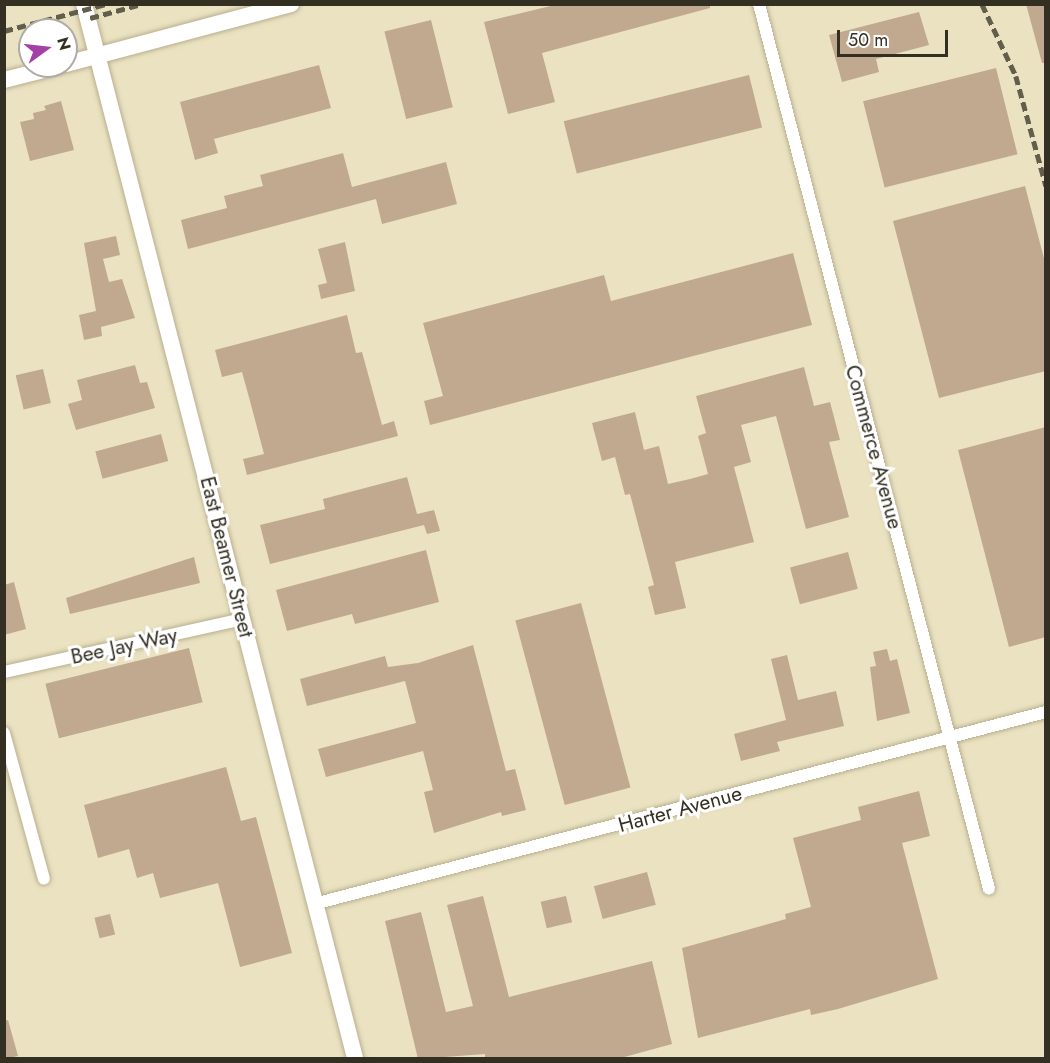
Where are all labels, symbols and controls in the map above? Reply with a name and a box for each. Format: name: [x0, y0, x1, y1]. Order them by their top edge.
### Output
north arrow: [18, 18, 78, 78]
scale bar: [840, 18, 951, 56]
text: 50 m: [848, 27, 888, 53]
text: N: [51, 35, 77, 53]
street label: Commerce Avenue: [840, 362, 908, 532]
street label: East Beamer Street: [195, 474, 259, 640]
street label: Bee Jay Way: [68, 622, 180, 670]
street label: Harter Avenue: [615, 780, 745, 838]

